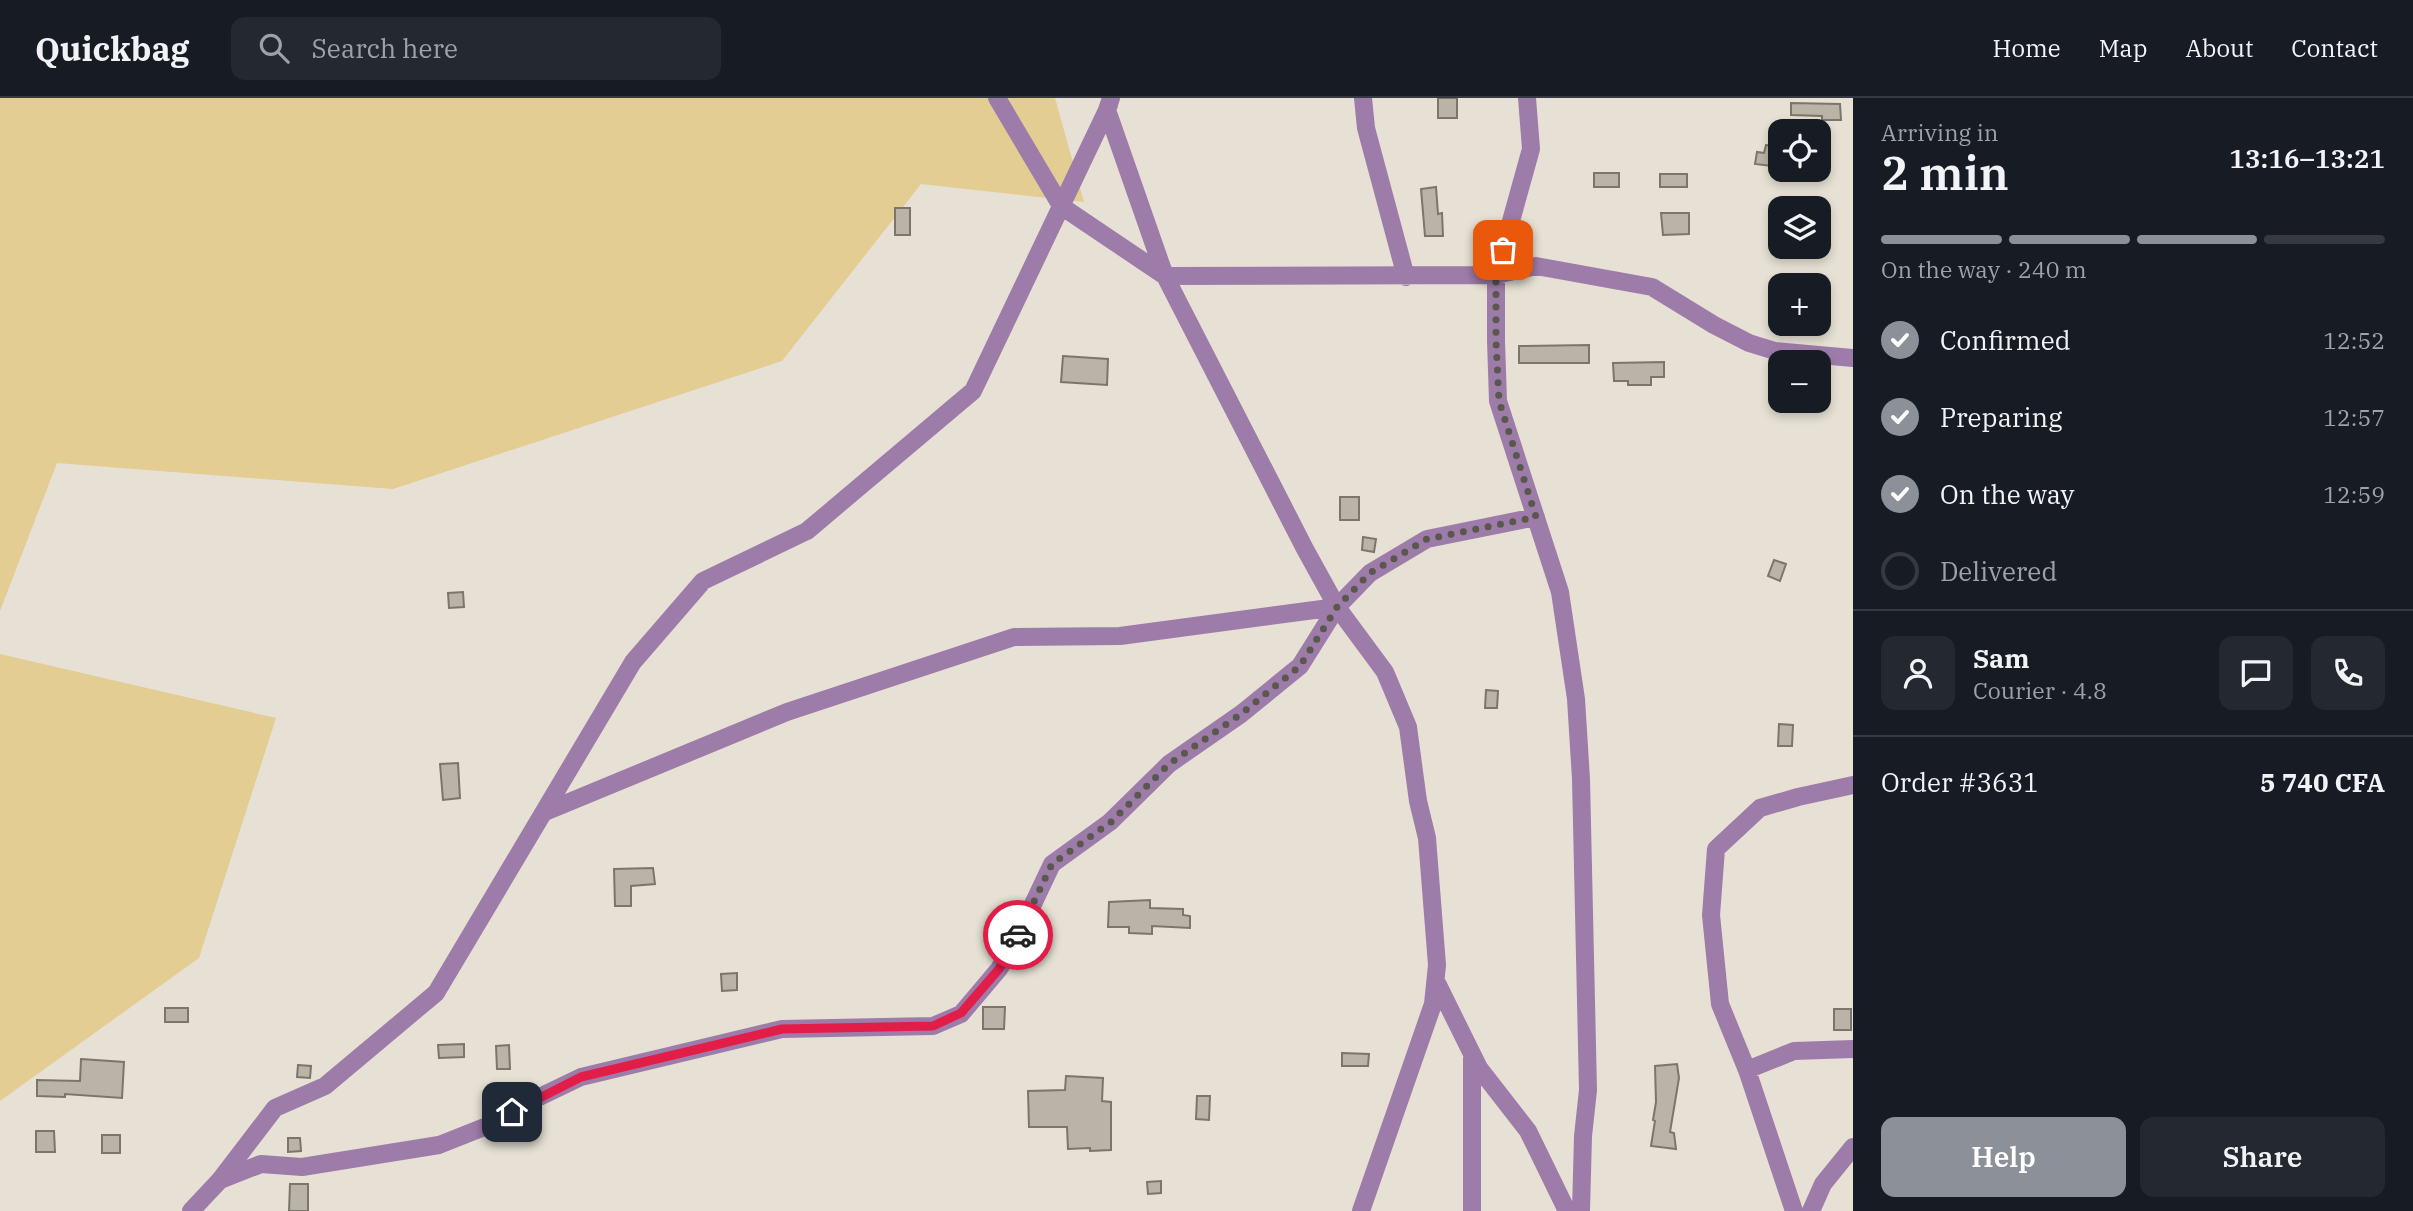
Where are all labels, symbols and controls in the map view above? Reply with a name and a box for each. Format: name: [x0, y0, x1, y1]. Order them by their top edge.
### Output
search box: [231, 17, 721, 80]
text: Quickbag: [35, 27, 189, 70]
icon: search: [255, 29, 293, 67]
text: Search here: [311, 31, 458, 65]
text: Home: [1993, 32, 2061, 64]
text: Map: [2099, 32, 2147, 64]
text: About: [2185, 32, 2253, 64]
text: Contact: [2291, 32, 2378, 64]
text: Arriving in: [1881, 117, 1998, 147]
map controls: [1768, 119, 1831, 413]
button: locate: [1768, 119, 1831, 182]
text: 13:16–13:21: [2229, 141, 2385, 175]
text: 2 min: [1881, 143, 2009, 203]
button: layers: [1768, 196, 1831, 259]
pin: [1473, 220, 1533, 280]
icon: bag: [1484, 231, 1522, 269]
text: On the way · 240 m: [1881, 254, 2087, 284]
button: +: [1768, 273, 1831, 336]
icon: check: [1881, 321, 1919, 359]
text: Confirmed: [1940, 323, 2071, 357]
text: 12:52: [2323, 325, 2385, 355]
button: −: [1768, 350, 1831, 413]
icon: check: [1881, 398, 1919, 436]
text: Preparing: [1940, 400, 2062, 434]
text: 12:57: [2323, 402, 2385, 432]
icon: check: [1881, 475, 1919, 513]
text: On the way: [1940, 477, 2074, 511]
text: 12:59: [2323, 479, 2385, 509]
text: Delivered: [1940, 554, 2057, 588]
button: person: [1881, 636, 1955, 710]
button: chat: [2219, 636, 2293, 710]
button: phone: [2311, 636, 2385, 710]
text: Sam: [1973, 641, 2029, 675]
text: Courier · 4.8: [1973, 675, 2107, 705]
text: Order #3631: [1881, 765, 2039, 799]
text: 5 740 CFA: [2260, 765, 2385, 799]
courier: [983, 900, 1053, 970]
icon: car: [999, 916, 1037, 954]
pin: [482, 1082, 542, 1142]
icon: home: [493, 1093, 531, 1131]
button: Help: [1881, 1117, 2126, 1197]
button: Share: [2140, 1117, 2385, 1197]

